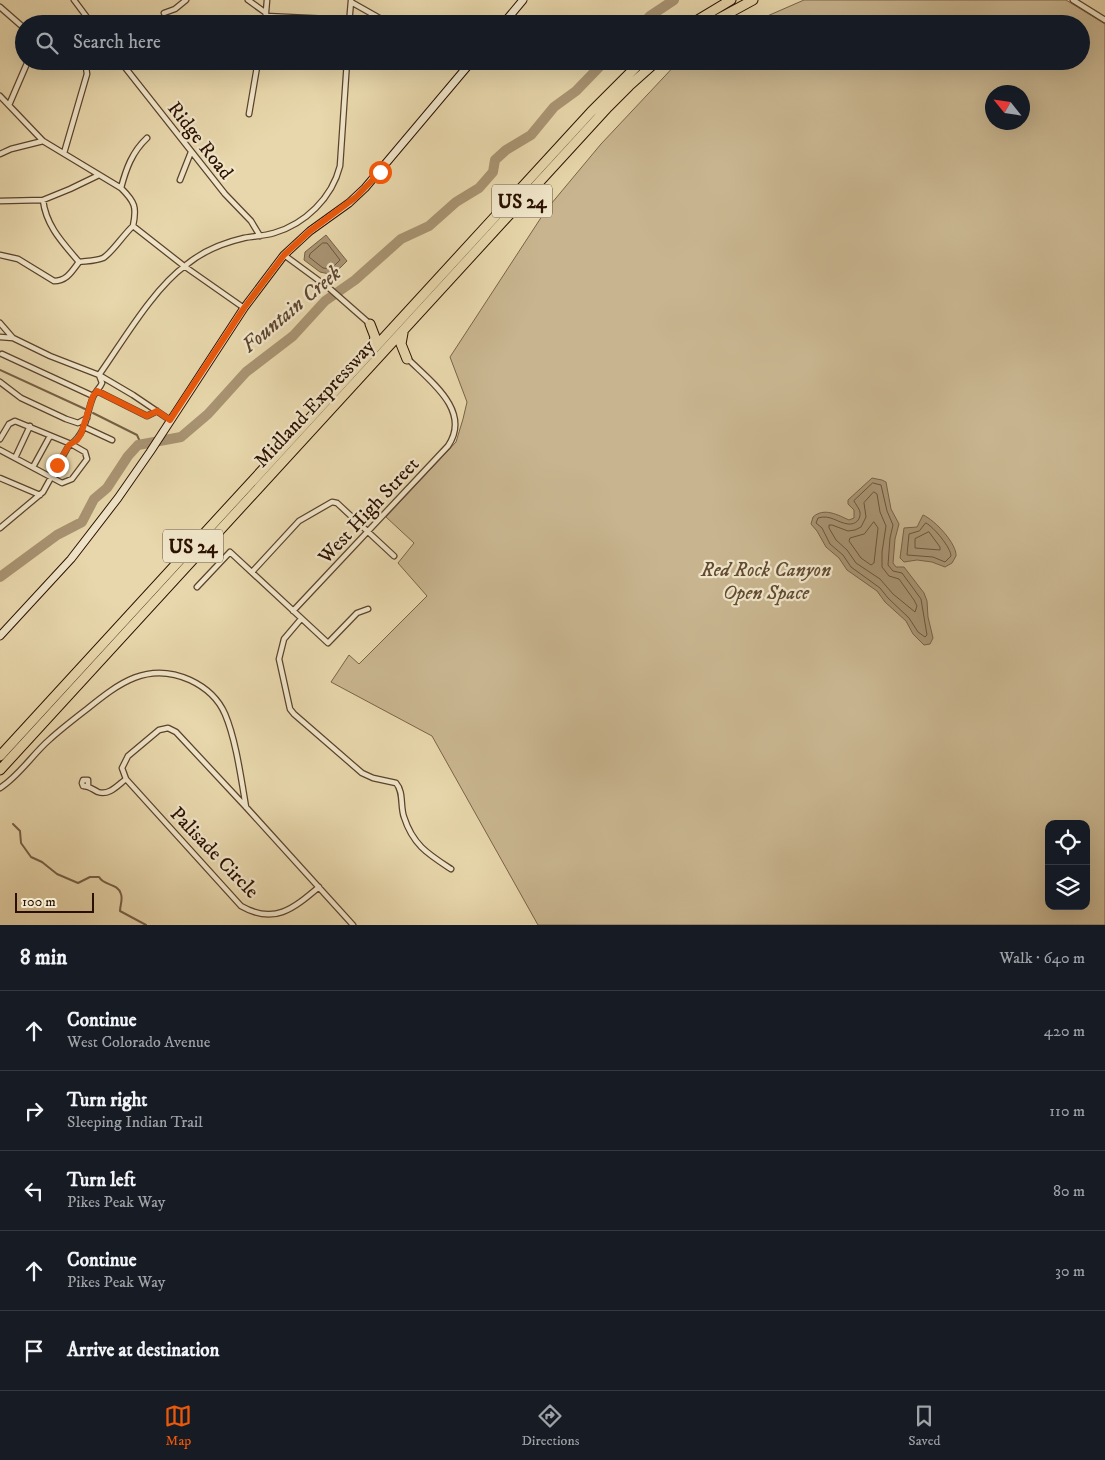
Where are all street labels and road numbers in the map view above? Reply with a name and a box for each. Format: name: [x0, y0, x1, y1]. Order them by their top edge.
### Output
street label: Ridge Road: [162, 97, 238, 185]
road number: US 24: [492, 185, 552, 218]
street label: Midland Expressway: [249, 334, 381, 473]
street label: West High Street: [313, 452, 425, 570]
road number: US 24: [163, 530, 223, 562]
street label: Palisade Circle: [164, 802, 264, 904]

